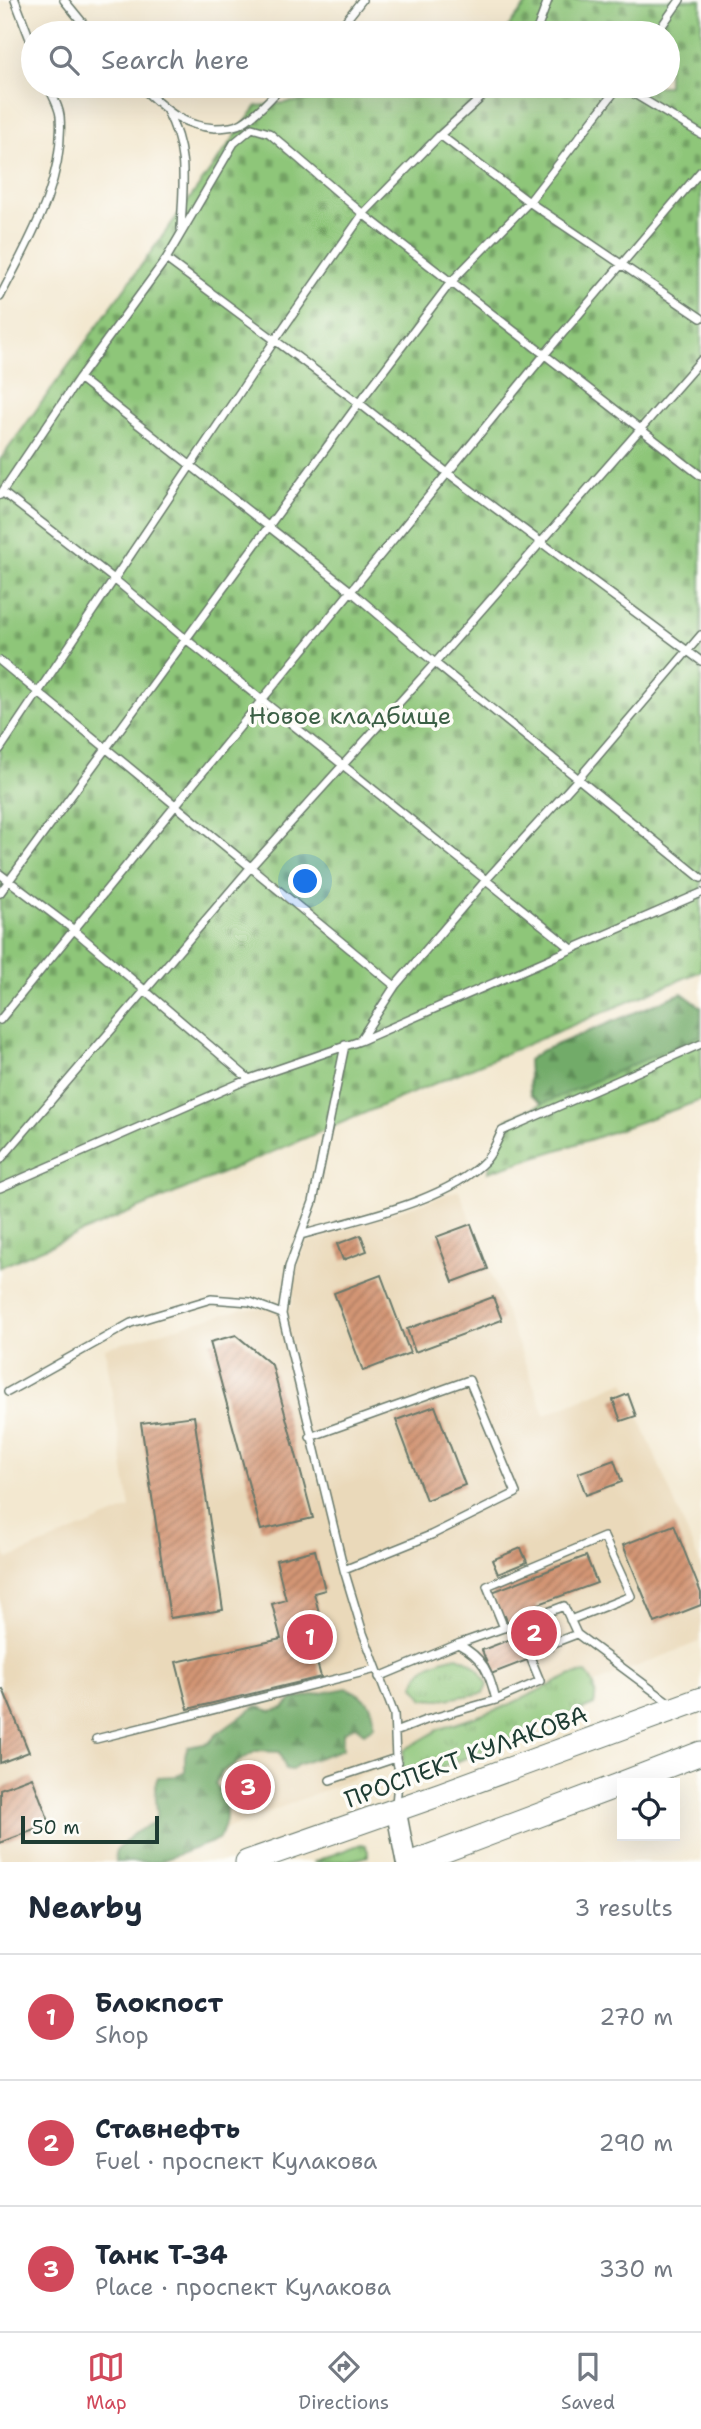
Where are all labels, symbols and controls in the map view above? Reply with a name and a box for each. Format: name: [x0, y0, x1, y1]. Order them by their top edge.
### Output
search box: [21, 21, 680, 98]
icon: search: [45, 41, 83, 79]
text: Search here: [101, 42, 250, 77]
park label: Новое кладбище: [249, 700, 451, 732]
your location: [288, 864, 322, 898]
pin: 2: [511, 1607, 557, 1659]
pin: 1: [287, 1611, 333, 1663]
street label: ПРОСПЕКТ КУЛАКОВА: [340, 1698, 592, 1816]
pin: 3: [225, 1761, 271, 1813]
map controls: [617, 1778, 680, 1841]
button: locate: [617, 1778, 680, 1841]
scale bar: [21, 1813, 159, 1845]
text: 50 m: [32, 1815, 80, 1840]
text: Nearby: [28, 1887, 143, 1928]
text: 3 results: [574, 1893, 673, 1923]
text: Блокпост: [95, 1985, 223, 2020]
text: 1: [46, 2002, 56, 2032]
text: 270 m: [599, 2002, 673, 2032]
text: Shop: [95, 2020, 149, 2050]
text: Ставнефть: [95, 2111, 240, 2146]
text: 2: [43, 2128, 59, 2158]
text: 290 m: [599, 2128, 673, 2158]
text: Fuel · проспект Кулакова: [95, 2146, 377, 2176]
text: Танк Т-34: [95, 2237, 228, 2272]
text: 3: [43, 2254, 59, 2284]
text: 330 m: [599, 2254, 673, 2284]
text: Place · проспект Кулакова: [95, 2272, 391, 2302]
tab: Map: [86, 2348, 127, 2415]
tab: Directions: [299, 2348, 389, 2415]
tab: Saved: [561, 2348, 615, 2415]

